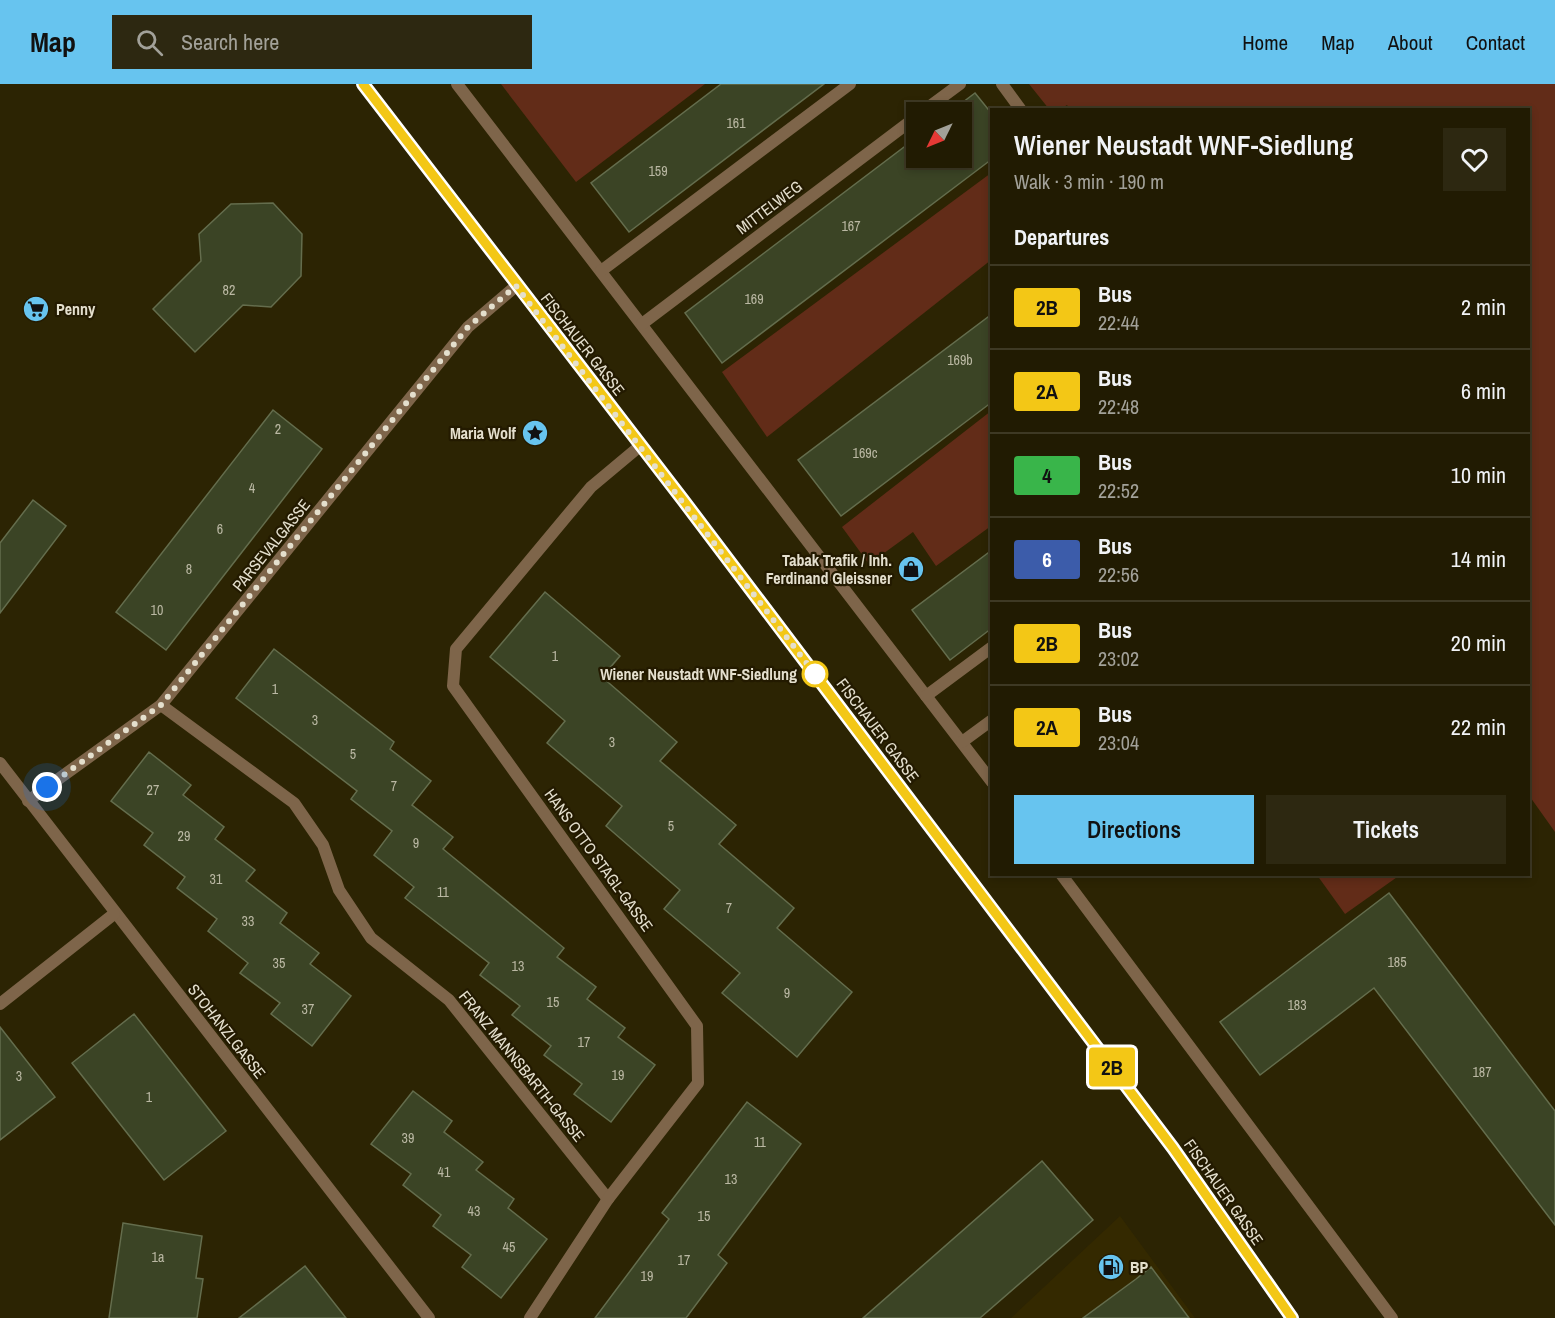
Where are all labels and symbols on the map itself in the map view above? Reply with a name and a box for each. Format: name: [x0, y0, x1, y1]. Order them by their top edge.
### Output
north arrow: [906, 102, 972, 168]
house number: 161: [726, 114, 746, 132]
house number: 159: [648, 162, 668, 180]
street label: MITTELWEG: [732, 175, 806, 239]
house number: 167: [841, 217, 861, 235]
house number: 82: [223, 281, 235, 299]
street label: FISCHAUER GASSE: [536, 288, 630, 400]
house number: 169: [744, 290, 764, 308]
supermarket icon: Penny: [21, 294, 51, 324]
place label: Penny: [56, 298, 96, 320]
house number: 169b: [947, 351, 973, 369]
place icon: Maria Wolf: [520, 418, 550, 448]
house number: 2: [275, 420, 281, 438]
place label: Maria Wolf: [450, 422, 517, 444]
house number: 169c: [853, 444, 878, 462]
house number: 4: [249, 479, 256, 497]
street label: PARSEVALGASSE: [227, 494, 315, 596]
house number: 6: [217, 520, 223, 538]
place label: Tabak Trafik / Inh. Ferdinand Gleissner: [766, 549, 893, 589]
shop icon: Tabak Trafik / Inh. Ferdinand Gleissner: [896, 554, 926, 584]
house number: 8: [186, 560, 192, 578]
house number: 10: [151, 601, 163, 619]
house number: 1: [552, 647, 559, 665]
marker: Wiener Neustadt WNF-Siedlung: [802, 661, 828, 687]
place label: Wiener Neustadt WNF-Siedlung: [600, 663, 797, 685]
street label: FISCHAUER GASSE: [832, 674, 924, 786]
house number: 1: [272, 680, 279, 698]
house number: 3: [312, 711, 318, 729]
house number: 3: [609, 733, 615, 751]
house number: 5: [350, 745, 356, 763]
your location: [32, 772, 62, 802]
house number: 7: [391, 777, 397, 795]
house number: 27: [147, 781, 159, 799]
street label: HANS OTTO STAGL-GASSE: [540, 784, 658, 936]
house number: 5: [668, 817, 674, 835]
house number: 29: [178, 827, 190, 845]
house number: 9: [413, 834, 419, 852]
house number: 31: [210, 870, 223, 888]
house number: 11: [437, 883, 450, 901]
house number: 7: [726, 899, 732, 917]
house number: 33: [242, 912, 254, 930]
house number: 185: [1387, 953, 1407, 971]
house number: 35: [273, 954, 285, 972]
house number: 13: [512, 957, 524, 975]
street label: STOHANZLGASSE: [183, 979, 271, 1083]
house number: 9: [784, 984, 790, 1002]
street label: FRANZ MANNSBARTH-GASSE: [454, 986, 590, 1146]
house number: 15: [547, 993, 559, 1011]
house number: 183: [1287, 996, 1307, 1014]
house number: 37: [302, 1000, 314, 1018]
house number: 17: [578, 1033, 590, 1051]
line badge: 2B: [1085, 1048, 1139, 1086]
house number: 187: [1472, 1063, 1492, 1081]
house number: 19: [612, 1066, 624, 1084]
house number: 3: [16, 1067, 22, 1085]
house number: 1: [146, 1088, 153, 1106]
house number: 39: [402, 1129, 414, 1147]
house number: 11: [754, 1133, 767, 1151]
street label: FISCHAUER GASSE: [1179, 1135, 1269, 1249]
house number: 41: [438, 1163, 451, 1181]
house number: 13: [725, 1170, 737, 1188]
house number: 43: [468, 1202, 480, 1220]
house number: 15: [698, 1207, 710, 1225]
house number: 45: [503, 1238, 515, 1256]
house number: 1a: [152, 1248, 165, 1266]
house number: 17: [678, 1251, 690, 1269]
fuel station icon: BP: [1096, 1252, 1126, 1282]
place label: BP: [1130, 1256, 1148, 1278]
house number: 19: [641, 1267, 653, 1285]

